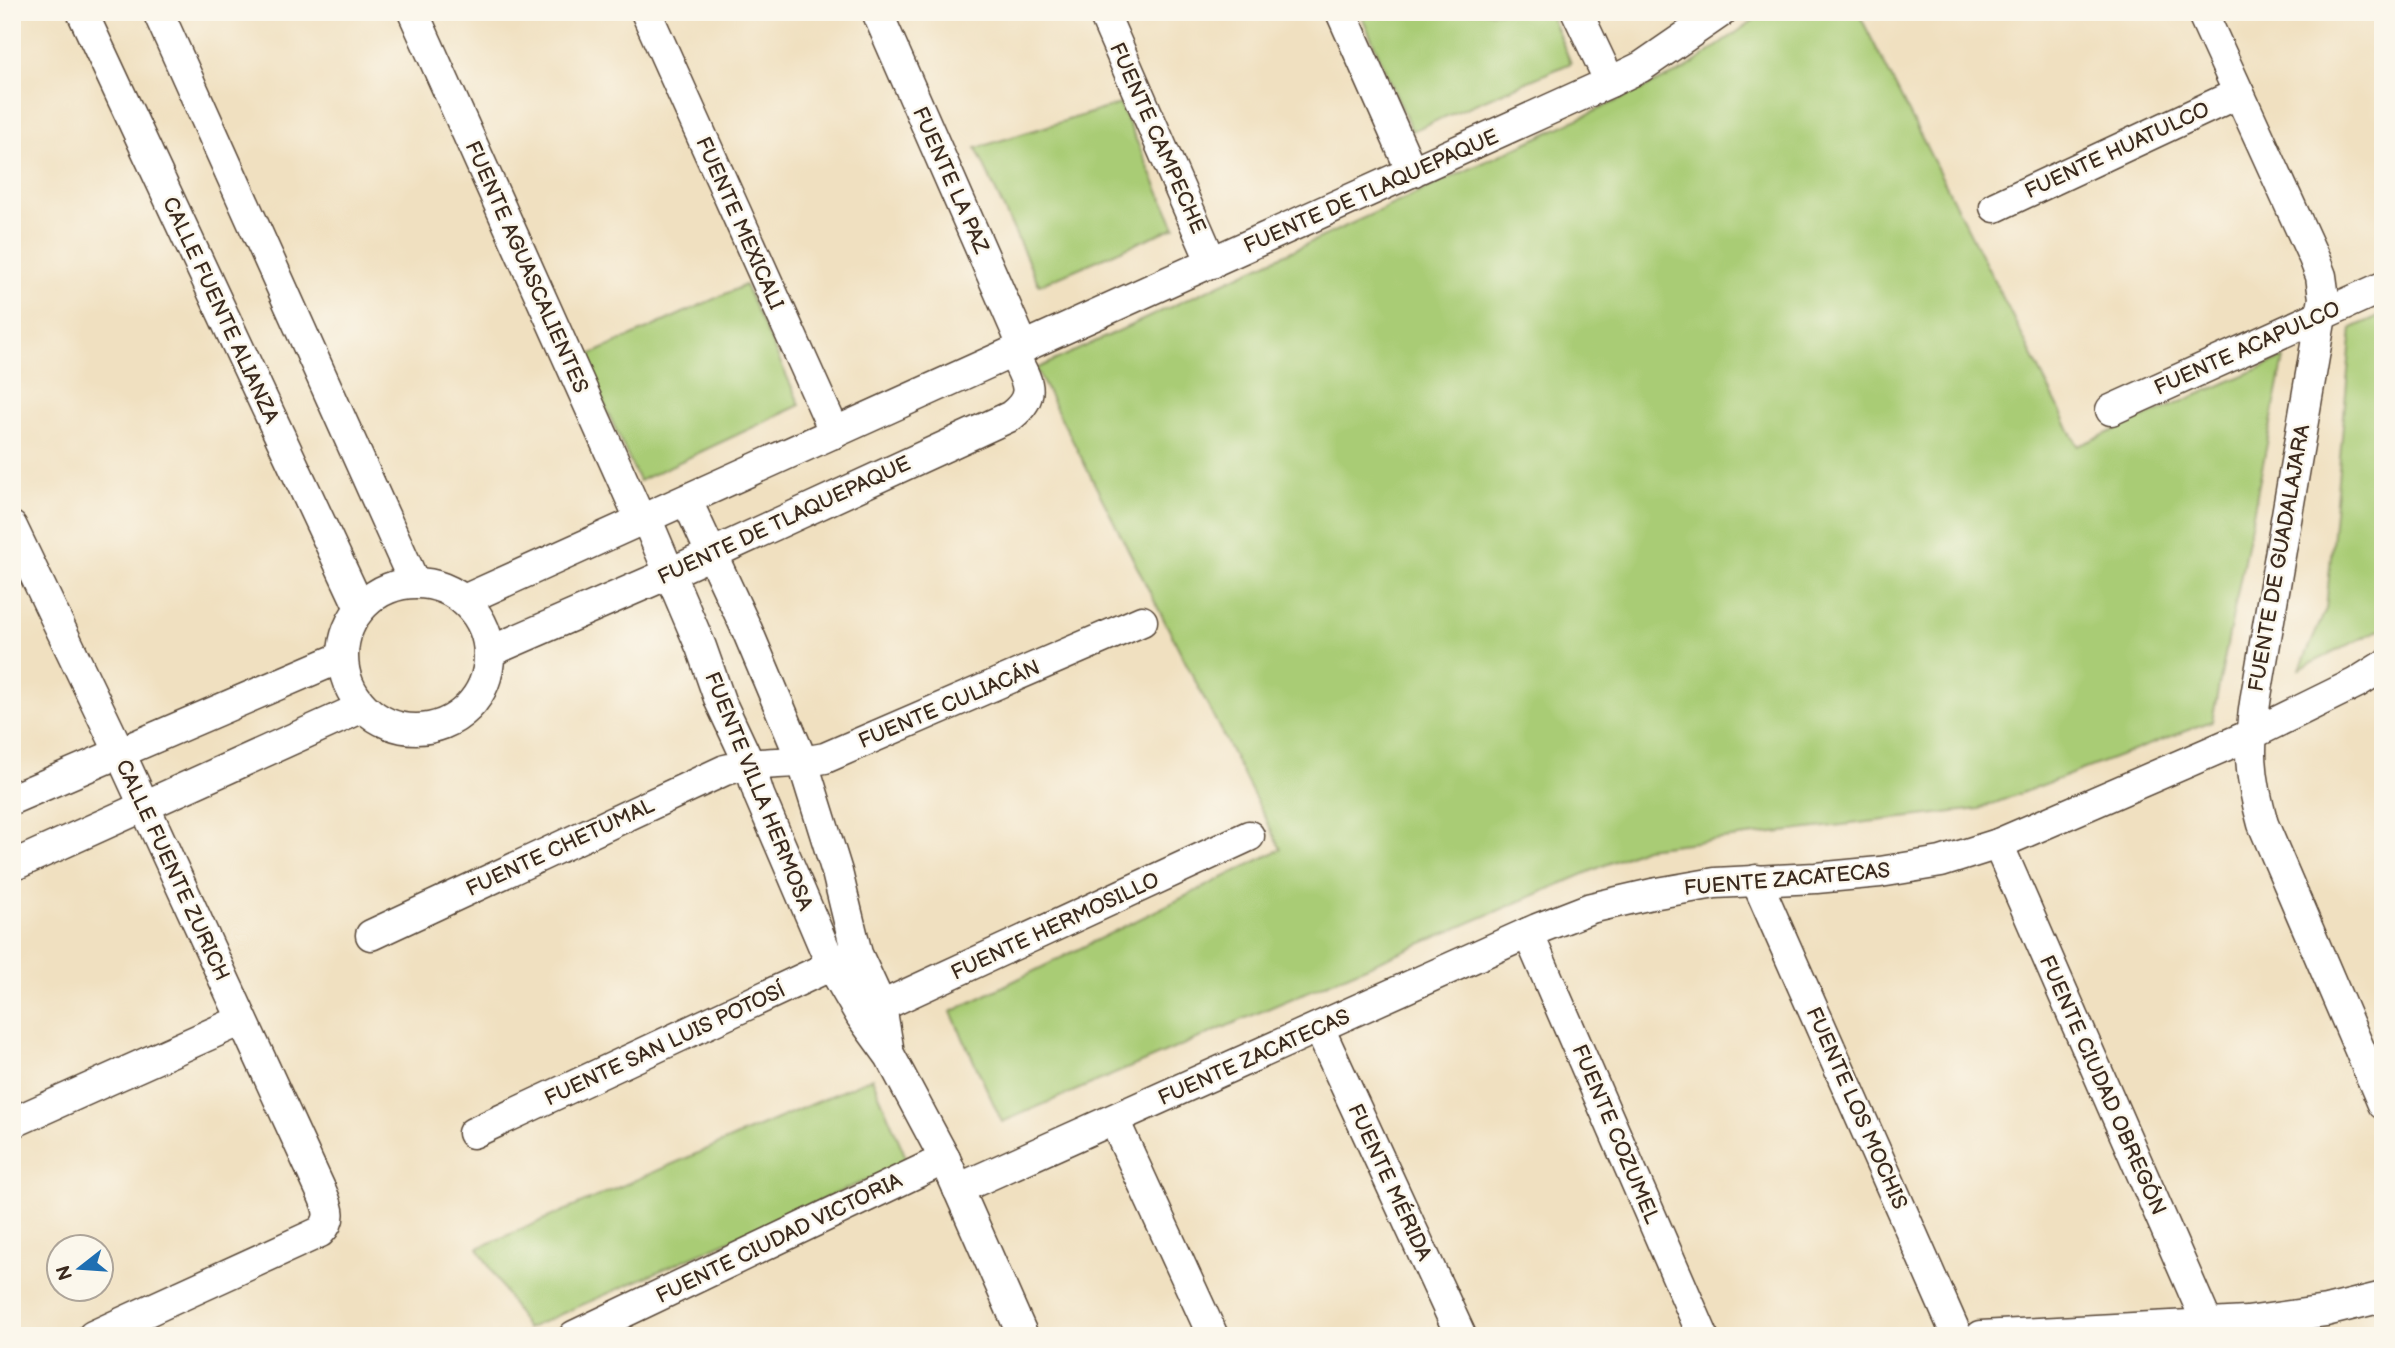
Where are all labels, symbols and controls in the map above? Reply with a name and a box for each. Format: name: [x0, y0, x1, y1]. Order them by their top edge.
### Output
street label: FUENTE CAMPECHE: [1104, 39, 1211, 238]
street label: FUENTE HUATULCO: [2021, 97, 2214, 204]
street label: FUENTE LA PAZ: [907, 103, 994, 257]
street label: FUENTE DE TLAQUEPAQUE: [1240, 124, 1502, 259]
street label: FUENTE MEXICALI: [690, 133, 789, 313]
street label: FUENTE AGUASCALIENTES: [460, 137, 594, 397]
street label: CALLE FUENTE ALIANZA: [157, 193, 284, 427]
street label: FUENTE ACAPULCO: [2150, 296, 2344, 401]
street label: FUENTE DE GUADALAJARA: [2244, 422, 2315, 694]
street label: FUENTE DE TLAQUEPAQUE: [654, 451, 915, 590]
street label: FUENTE CULIACÁN: [855, 655, 1044, 754]
street label: FUENTE VILLA HERMOSA: [699, 668, 818, 914]
street label: CALLE FUENTE ZURICH: [110, 756, 235, 985]
street label: FUENTE CHETUMAL: [462, 793, 658, 902]
street label: FUENTE ZACATECAS: [1683, 858, 1891, 901]
street label: FUENTE HERMOSILLO: [947, 867, 1163, 986]
street label: FUENTE CIUDAD OBREGÓN: [2034, 951, 2171, 1219]
street label: FUENTE SAN LUIS POTOSÍ: [541, 978, 790, 1111]
street label: FUENTE LOS MOCHIS: [1801, 1003, 1912, 1213]
street label: FUENTE ZACATECAS: [1155, 1004, 1354, 1111]
street label: FUENTE COZUMEL: [1566, 1041, 1665, 1228]
street label: FUENTE MÉRIDA: [1342, 1100, 1437, 1265]
street label: FUENTE CIUDAD VICTORIA: [652, 1168, 906, 1309]
north arrow: [46, 1232, 116, 1302]
text: N: [52, 1262, 78, 1283]

